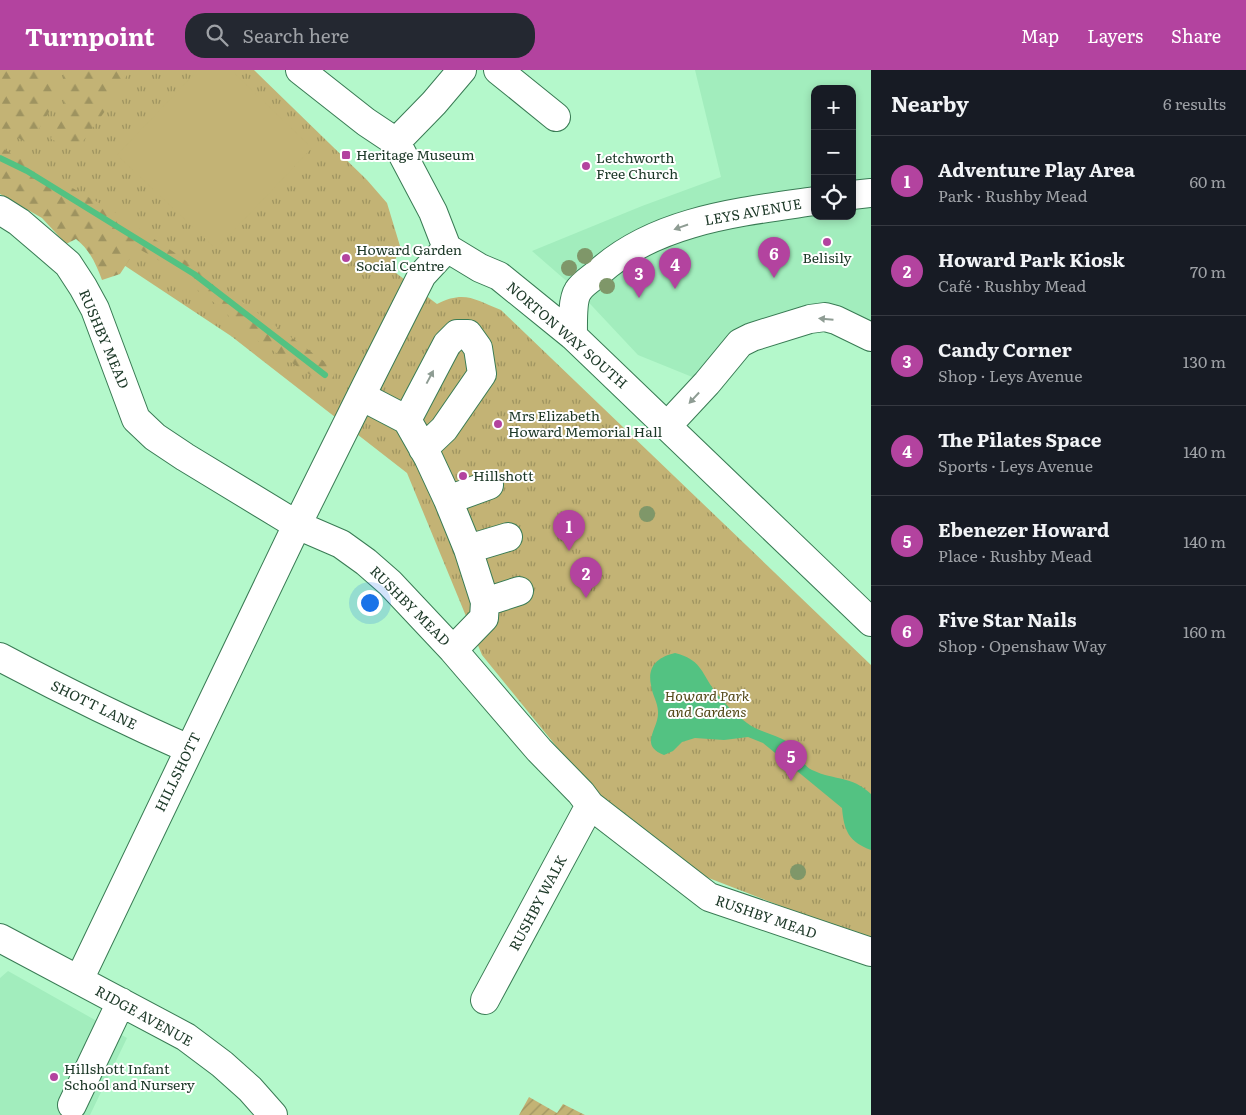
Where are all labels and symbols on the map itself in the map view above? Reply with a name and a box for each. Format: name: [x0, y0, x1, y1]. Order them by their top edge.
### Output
place label: Heritage Museum: [356, 144, 475, 164]
place label: Letchworth Free Church: [596, 147, 678, 183]
marker: Heritage Museum: [340, 149, 352, 161]
marker: Letchworth Free Church: [580, 160, 592, 172]
street label: LEYS AVENUE: [703, 193, 803, 229]
one-way arrow: [674, 224, 689, 231]
marker: Belisily: [821, 236, 833, 248]
pin: 6: [758, 237, 790, 278]
place label: Howard Garden Social Centre: [356, 239, 462, 275]
place label: Belisily: [803, 247, 852, 267]
pin: 4: [659, 248, 691, 289]
marker: Howard Garden Social Centre: [340, 252, 352, 264]
pin: 3: [623, 257, 655, 298]
street label: NORTON WAY SOUTH: [503, 276, 632, 392]
street label: RUSHBY MEAD: [75, 286, 135, 392]
one-way arrow: [818, 315, 834, 323]
one-way arrow: [426, 370, 434, 384]
one-way arrow: [688, 391, 699, 404]
place label: Mrs Elizabeth Howard Memorial Hall: [508, 405, 663, 441]
marker: Mrs Elizabeth Howard Memorial Hall: [492, 418, 504, 430]
place label: Hillshott: [473, 465, 534, 485]
marker: Hillshott: [457, 470, 469, 482]
pin: 1: [553, 510, 585, 551]
pin: 2: [570, 557, 602, 598]
street label: RUSHBY MEAD: [366, 561, 456, 650]
your location: [357, 590, 383, 616]
street label: SHOTT LANE: [48, 675, 141, 734]
park label: Howard Park and Gardens: [665, 685, 750, 721]
street label: HILLSHOTT: [149, 728, 205, 815]
pin: 5: [775, 740, 807, 781]
street label: RUSHBY WALK: [503, 851, 571, 954]
street label: RUSHBY MEAD: [713, 889, 820, 943]
street label: RIDGE AVENUE: [92, 980, 197, 1050]
place label: Hillshott Infant School and Nursery: [64, 1058, 196, 1094]
marker: Hillshott Infant School and Nursery: [48, 1071, 60, 1083]

